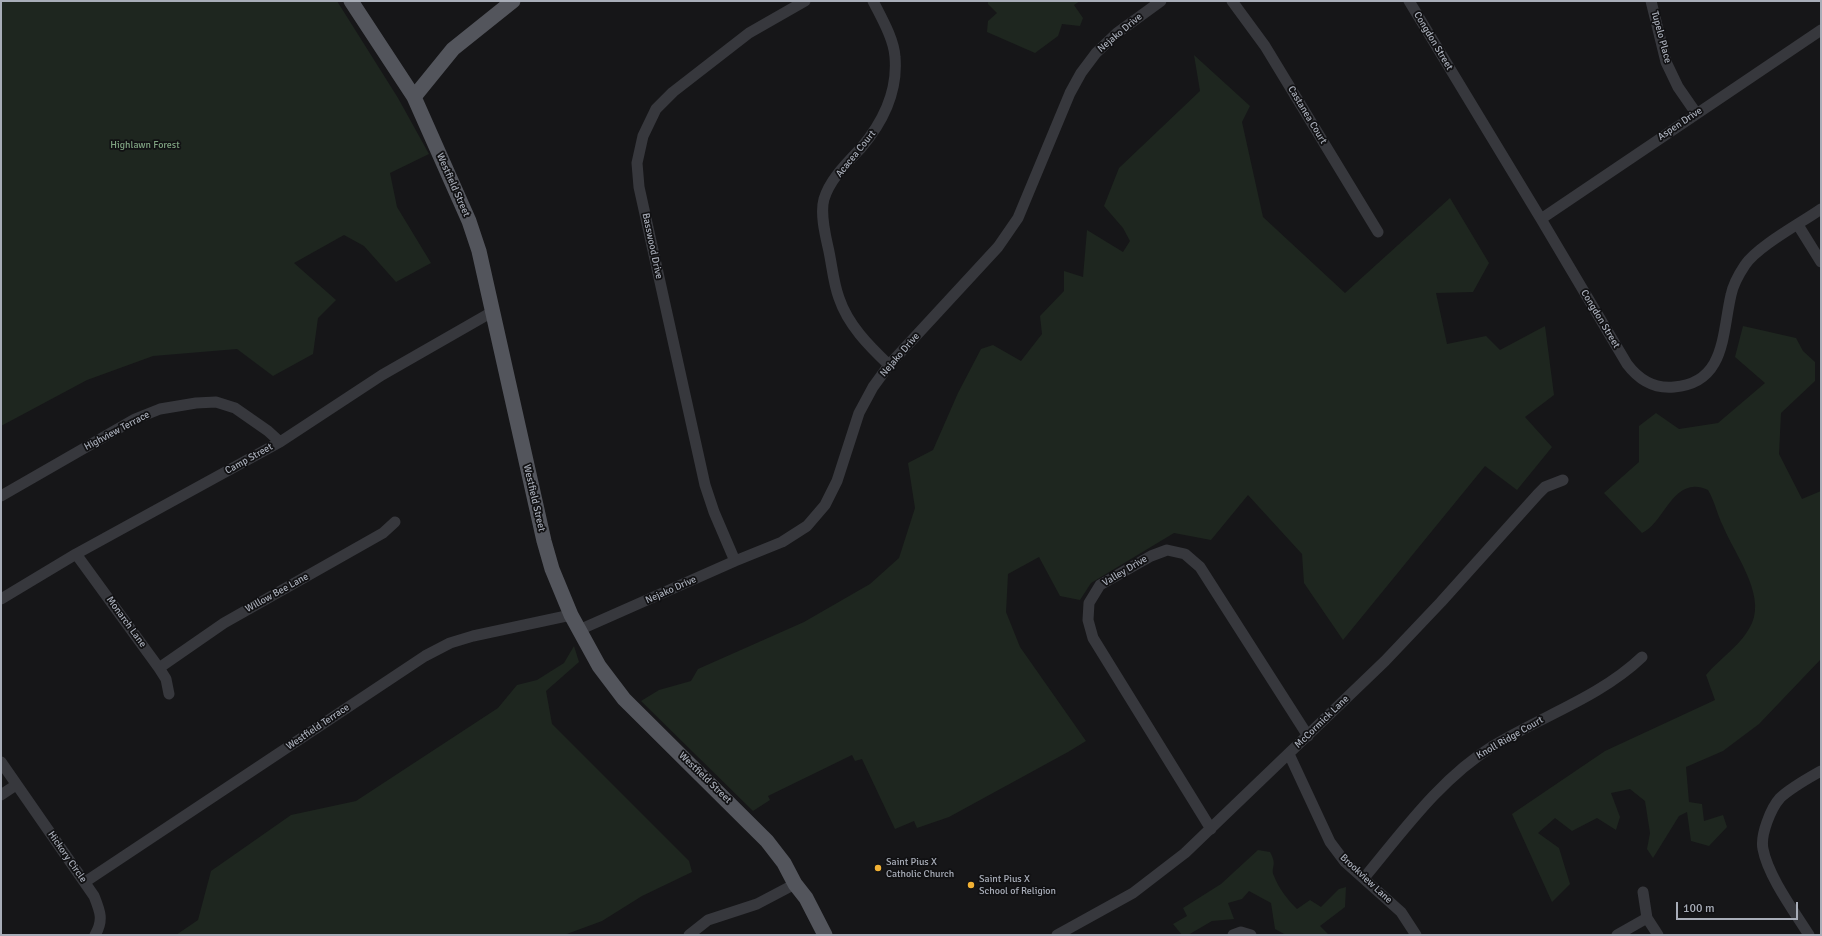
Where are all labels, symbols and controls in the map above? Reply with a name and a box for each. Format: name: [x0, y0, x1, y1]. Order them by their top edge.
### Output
street label: Congdon Street: [1411, 10, 1455, 72]
street label: Tupelo Place: [1648, 10, 1674, 64]
street label: Nejako Drive: [1095, 11, 1145, 55]
street label: Castanea Court: [1285, 84, 1329, 146]
street label: Aspen Drive: [1656, 105, 1704, 143]
street label: Acacea Court: [833, 128, 879, 180]
park label: Highlawn Forest: [110, 139, 180, 151]
street label: Westfield Street: [434, 151, 472, 219]
street label: Basswood Drive: [639, 212, 665, 280]
street label: Congdon Street: [1578, 288, 1622, 350]
street label: Nejako Drive: [878, 331, 922, 379]
street label: Highview Terrace: [82, 409, 152, 453]
street label: Camp Street: [223, 441, 275, 477]
street label: Westfield Street: [520, 463, 548, 533]
street label: Valley Drive: [1100, 553, 1150, 589]
street label: Willow Bee Lane: [243, 571, 311, 615]
street label: Nejako Drive: [644, 573, 698, 607]
street label: Monarch Lane: [103, 594, 149, 650]
street label: McCormick Lane: [1292, 693, 1352, 751]
street label: Westfield Terrace: [284, 701, 352, 753]
street label: Knoll Ridge Court: [1474, 714, 1546, 762]
street label: Westfield Street: [676, 750, 734, 806]
street label: Hickory Circle: [45, 829, 89, 885]
street label: Brookview Lane: [1337, 852, 1395, 906]
place label: Saint Pius X Catholic Church: [886, 856, 954, 880]
marker: Saint Pius X Catholic Church: [873, 863, 883, 873]
place label: Saint Pius X School of Religion: [979, 873, 1056, 896]
marker: Saint Pius X School of Religion: [966, 880, 976, 890]
scale bar: [1678, 894, 1800, 920]
text: 100 m: [1683, 901, 1715, 916]

